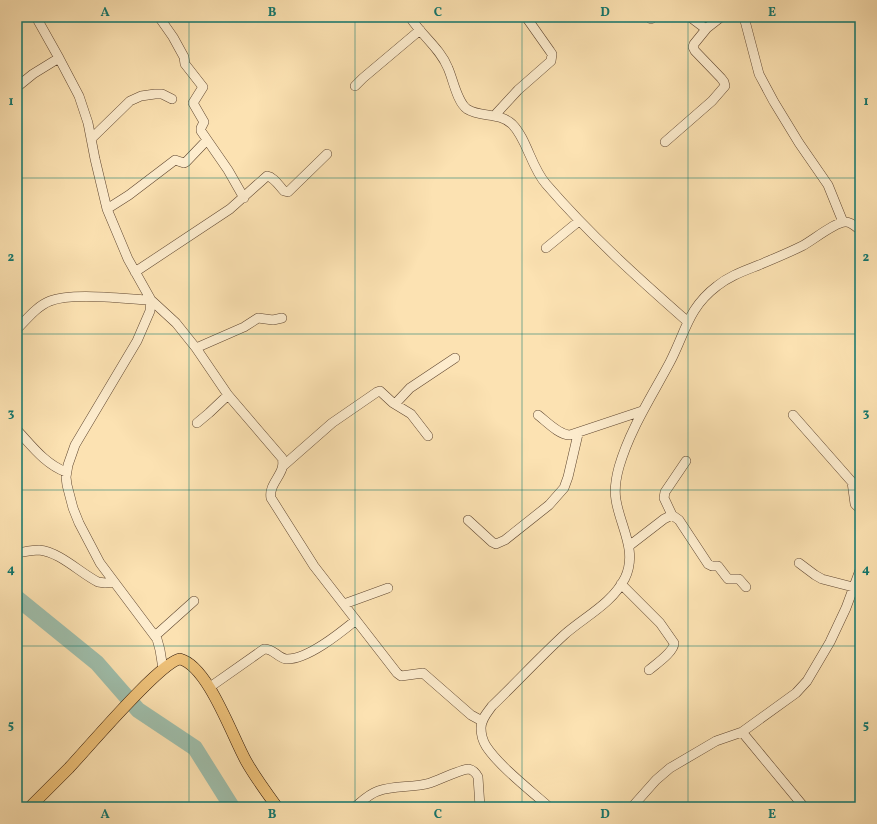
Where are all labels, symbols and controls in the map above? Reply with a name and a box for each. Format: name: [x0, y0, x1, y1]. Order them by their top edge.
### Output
text: A: [100, 4, 110, 22]
text: B: [268, 4, 277, 22]
text: C: [434, 4, 442, 22]
text: D: [600, 4, 610, 22]
text: E: [768, 4, 776, 22]
text: 1: [8, 93, 14, 111]
text: 1: [863, 93, 869, 111]
text: 2: [8, 249, 15, 267]
text: 2: [863, 249, 870, 267]
text: 3: [8, 405, 15, 423]
text: 3: [863, 405, 870, 423]
text: 4: [7, 561, 15, 579]
text: 4: [862, 561, 870, 579]
text: 5: [8, 717, 14, 735]
text: 5: [863, 717, 869, 735]
text: A: [100, 806, 110, 824]
text: B: [268, 806, 277, 824]
text: C: [434, 806, 442, 824]
text: D: [600, 806, 610, 824]
text: E: [768, 806, 776, 824]

